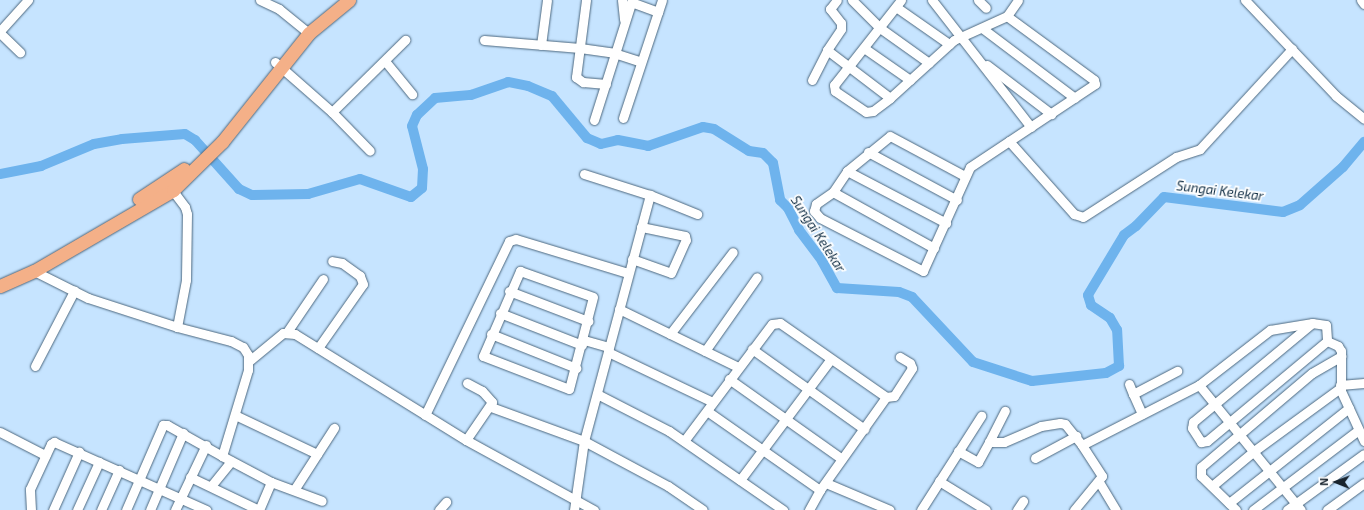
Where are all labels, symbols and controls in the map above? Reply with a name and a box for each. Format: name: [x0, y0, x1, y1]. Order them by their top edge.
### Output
water label: Sungai Kelekar: [1176, 178, 1264, 204]
water label: Sungai Kelekar: [788, 193, 848, 275]
north arrow: [1316, 462, 1356, 502]
text: N: [1317, 478, 1330, 486]

